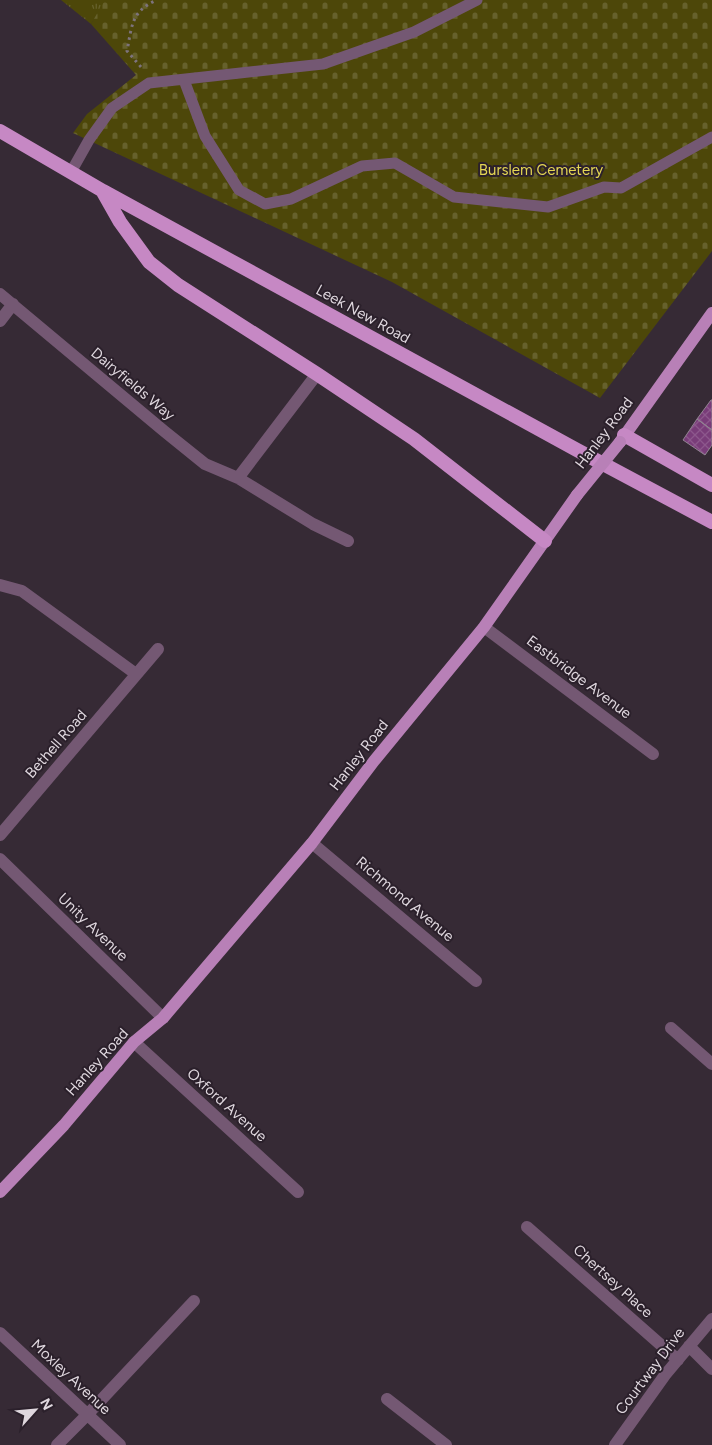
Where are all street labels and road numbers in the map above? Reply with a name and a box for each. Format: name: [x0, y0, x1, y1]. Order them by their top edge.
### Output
street label: Leek New Road: [313, 281, 413, 347]
street label: Dairyfields Way: [88, 344, 179, 424]
street label: Hanley Road: [571, 394, 637, 472]
street label: Eastbridge Avenue: [523, 632, 635, 722]
street label: Bethell Road: [22, 706, 90, 782]
street label: Hanley Road: [326, 716, 392, 794]
street label: Richmond Avenue: [352, 853, 458, 945]
street label: Unity Avenue: [54, 889, 132, 965]
street label: Hanley Road: [62, 1025, 132, 1099]
street label: Oxford Avenue: [183, 1064, 271, 1146]
street label: Chertsey Place: [570, 1241, 656, 1321]
street label: Courtway Drive: [612, 1324, 688, 1418]
street label: Moxley Avenue: [28, 1336, 114, 1418]

